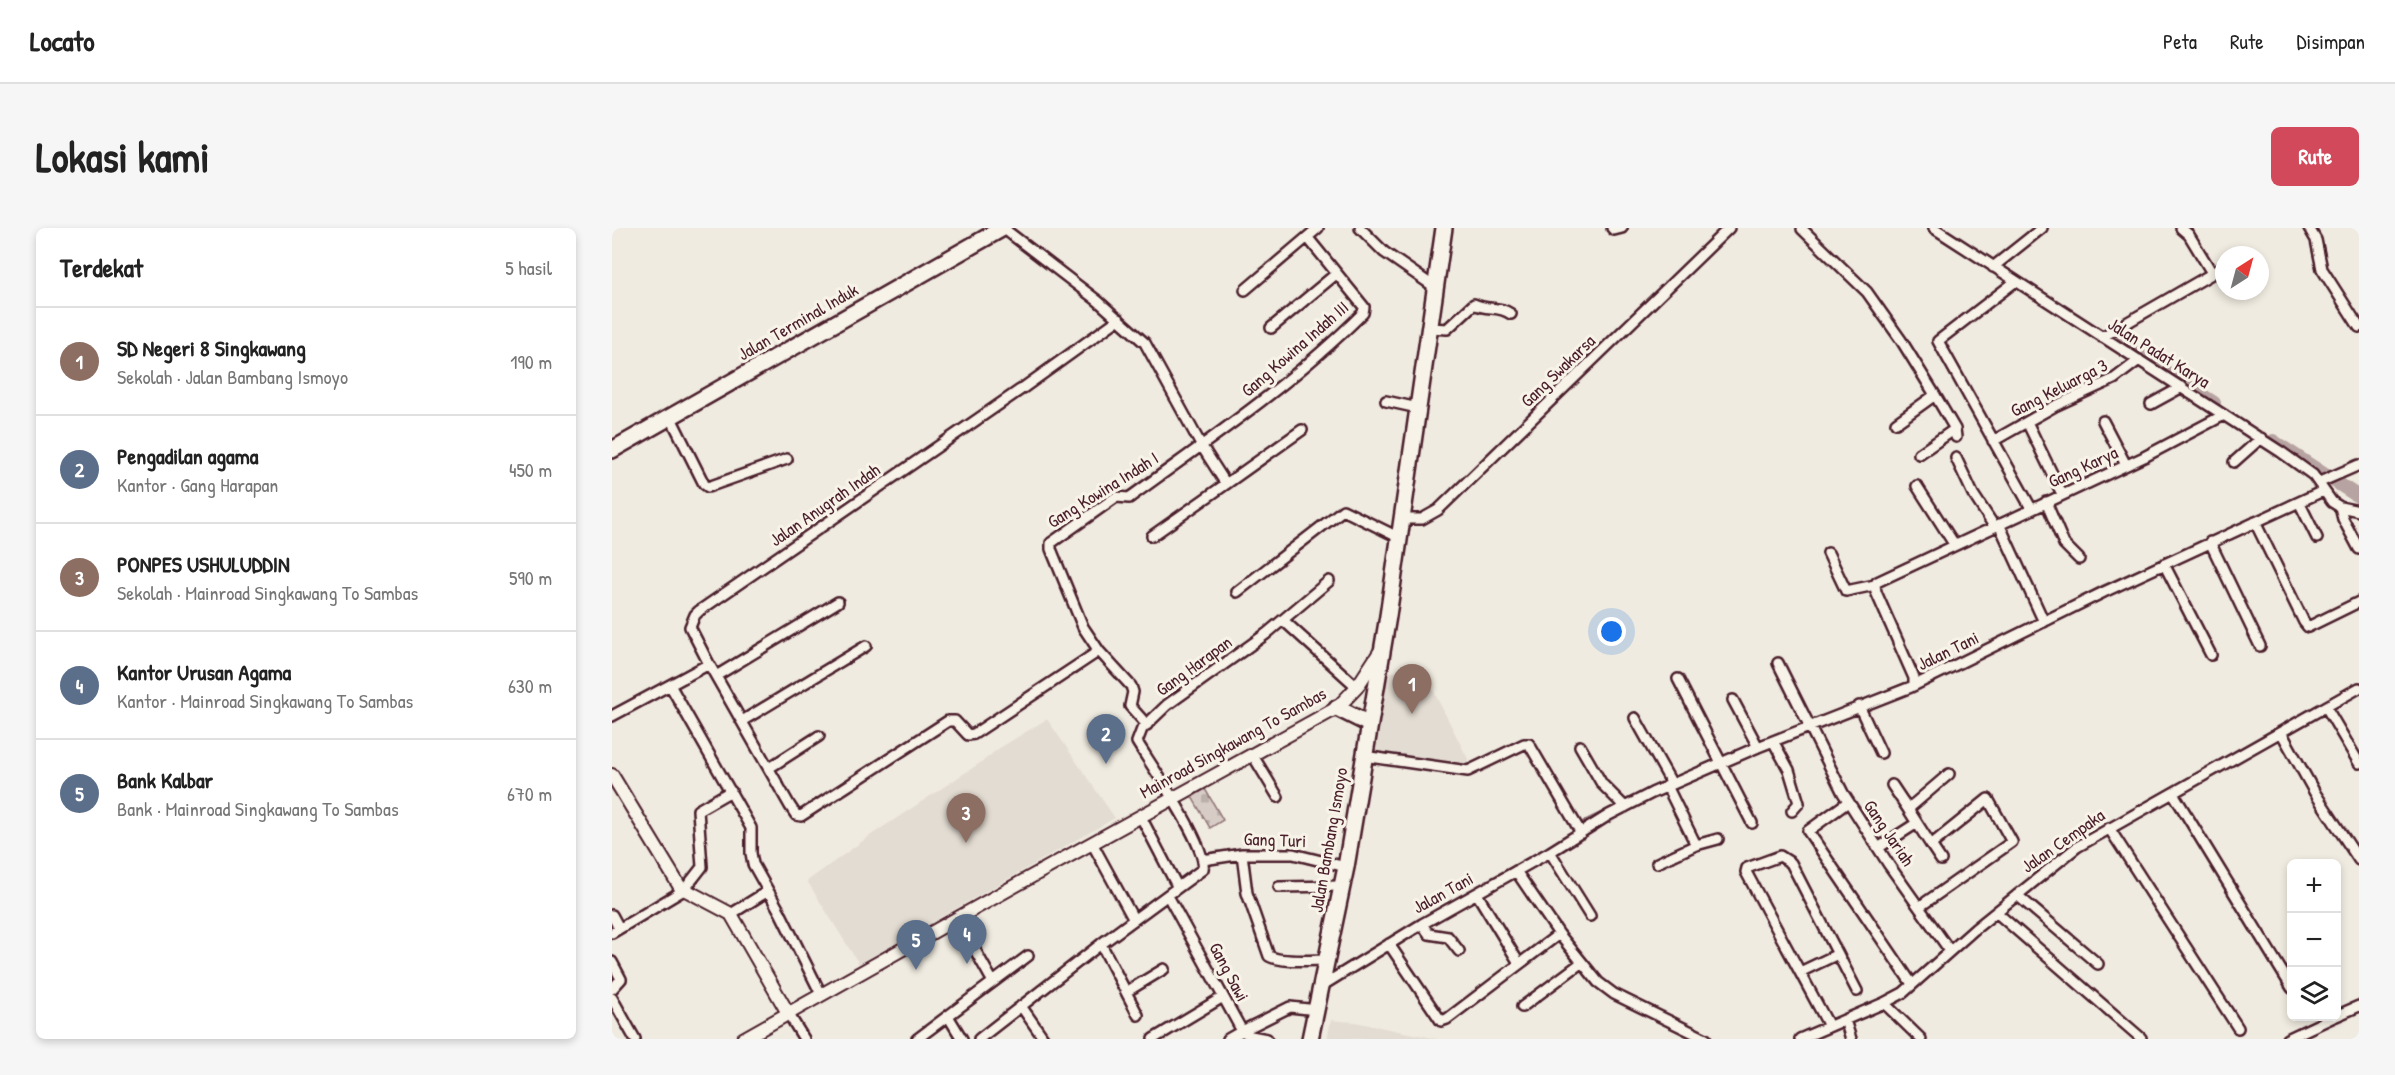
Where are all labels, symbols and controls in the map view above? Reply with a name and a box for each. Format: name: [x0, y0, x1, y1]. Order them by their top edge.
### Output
text: Locato: [30, 22, 94, 60]
text: Peta: [2163, 27, 2197, 56]
text: Rute: [2230, 27, 2264, 56]
text: Disimpan: [2297, 27, 2365, 56]
button: Rute: [2271, 127, 2359, 186]
text: Lokasi kami: [36, 128, 210, 185]
north arrow: [2215, 246, 2269, 300]
text: Terdekat: [60, 250, 143, 285]
text: 5 hasil: [505, 254, 552, 281]
street label: Jalan Terminal Induk: [733, 277, 863, 366]
street label: Gang Kowina Indah III: [1235, 295, 1354, 402]
street label: Jalan Padat Karya: [2103, 311, 2215, 394]
street label: Gang Swakarsa: [1515, 329, 1601, 413]
text: SD Negeri 8 Singkawang: [117, 333, 306, 363]
text: 1: [76, 348, 83, 375]
text: 190 m: [510, 348, 552, 375]
street label: Gang Keluarga 3: [2006, 352, 2112, 423]
text: Sekolah · Jalan Bambang Ismoyo: [117, 363, 348, 390]
street label: Gang Karya: [2044, 440, 2122, 494]
text: Pengadilan agama: [117, 441, 258, 471]
street label: Gang Kowina Indah I: [1042, 445, 1163, 534]
text: 2: [75, 456, 84, 483]
text: 450 m: [509, 456, 552, 483]
street label: Jalan Anugrah Indah: [764, 457, 885, 552]
text: Kantor · Gang Harapan: [117, 471, 278, 498]
text: PONPES USHULUDDIN: [117, 549, 290, 579]
text: 3: [75, 564, 84, 591]
text: 590 m: [509, 564, 552, 591]
text: Sekolah · Mainroad Singkawang To Sambas: [117, 579, 418, 606]
your location: [1597, 617, 1626, 646]
street label: Jalan Tani: [1913, 625, 1983, 676]
street label: Gang Harapan: [1151, 630, 1237, 702]
text: Kantor Urusan Agama: [117, 657, 291, 687]
pin: 1: [1392, 664, 1432, 714]
text: 4: [76, 672, 83, 699]
text: 630 m: [508, 672, 552, 699]
street label: Mainroad Singkawang To Sambas: [1135, 681, 1331, 804]
text: Kantor · Mainroad Singkawang To Sambas: [117, 687, 413, 714]
pin: 2: [1086, 714, 1126, 764]
text: Bank Kalbar: [117, 765, 213, 795]
street label: Jalan Bambang Ismoyo: [1303, 766, 1354, 914]
text: 5: [75, 780, 84, 807]
text: 670 m: [507, 780, 552, 807]
pin: 3: [946, 794, 986, 843]
text: Bank · Mainroad Singkawang To Sambas: [117, 795, 399, 822]
street label: Gang Jariah: [1858, 795, 1921, 871]
street label: Jalan Cempaka: [2016, 803, 2109, 878]
street label: Gang Turi: [1243, 826, 1307, 853]
map controls: [2287, 859, 2341, 1021]
button: +: [2287, 859, 2341, 913]
street label: Jalan Tani: [1408, 866, 1477, 919]
button: −: [2287, 913, 2341, 967]
pin: 4: [948, 914, 986, 964]
pin: 5: [896, 920, 936, 970]
street label: Gang Sawi: [1203, 938, 1255, 1006]
button: layers: [2287, 967, 2341, 1021]

